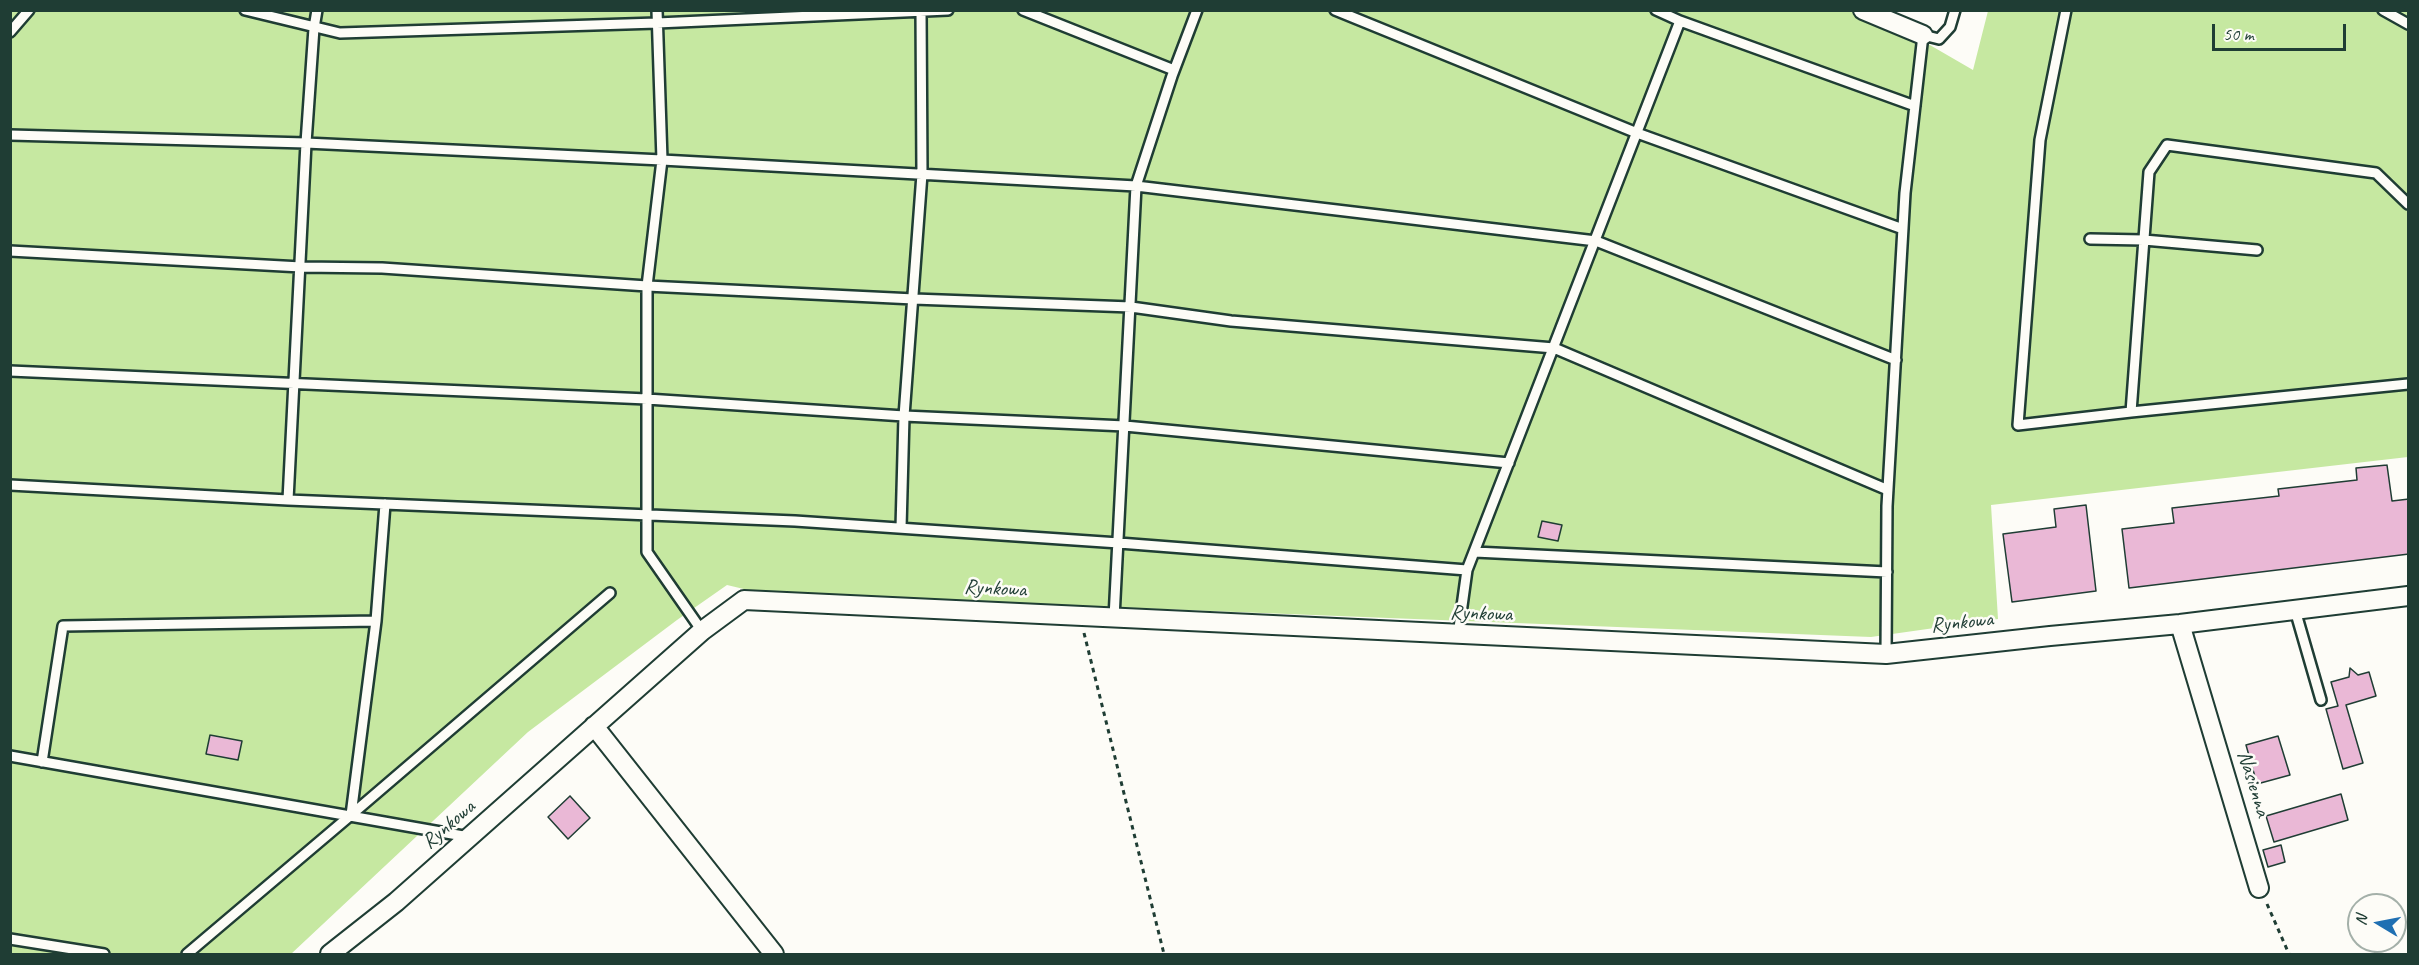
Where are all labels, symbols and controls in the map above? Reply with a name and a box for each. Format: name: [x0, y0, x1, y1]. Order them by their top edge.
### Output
scale bar: [2215, 12, 2348, 50]
text: 50 m: [2223, 23, 2254, 45]
street label: Rynkowa: [963, 575, 1027, 603]
street label: Rynkowa: [1449, 600, 1513, 628]
street label: Rynkowa: [1930, 607, 1994, 639]
street label: Nasienna: [2231, 748, 2275, 820]
street label: Rynkowa: [417, 795, 481, 855]
north arrow: [2347, 893, 2407, 953]
text: N: [2351, 914, 2372, 927]

